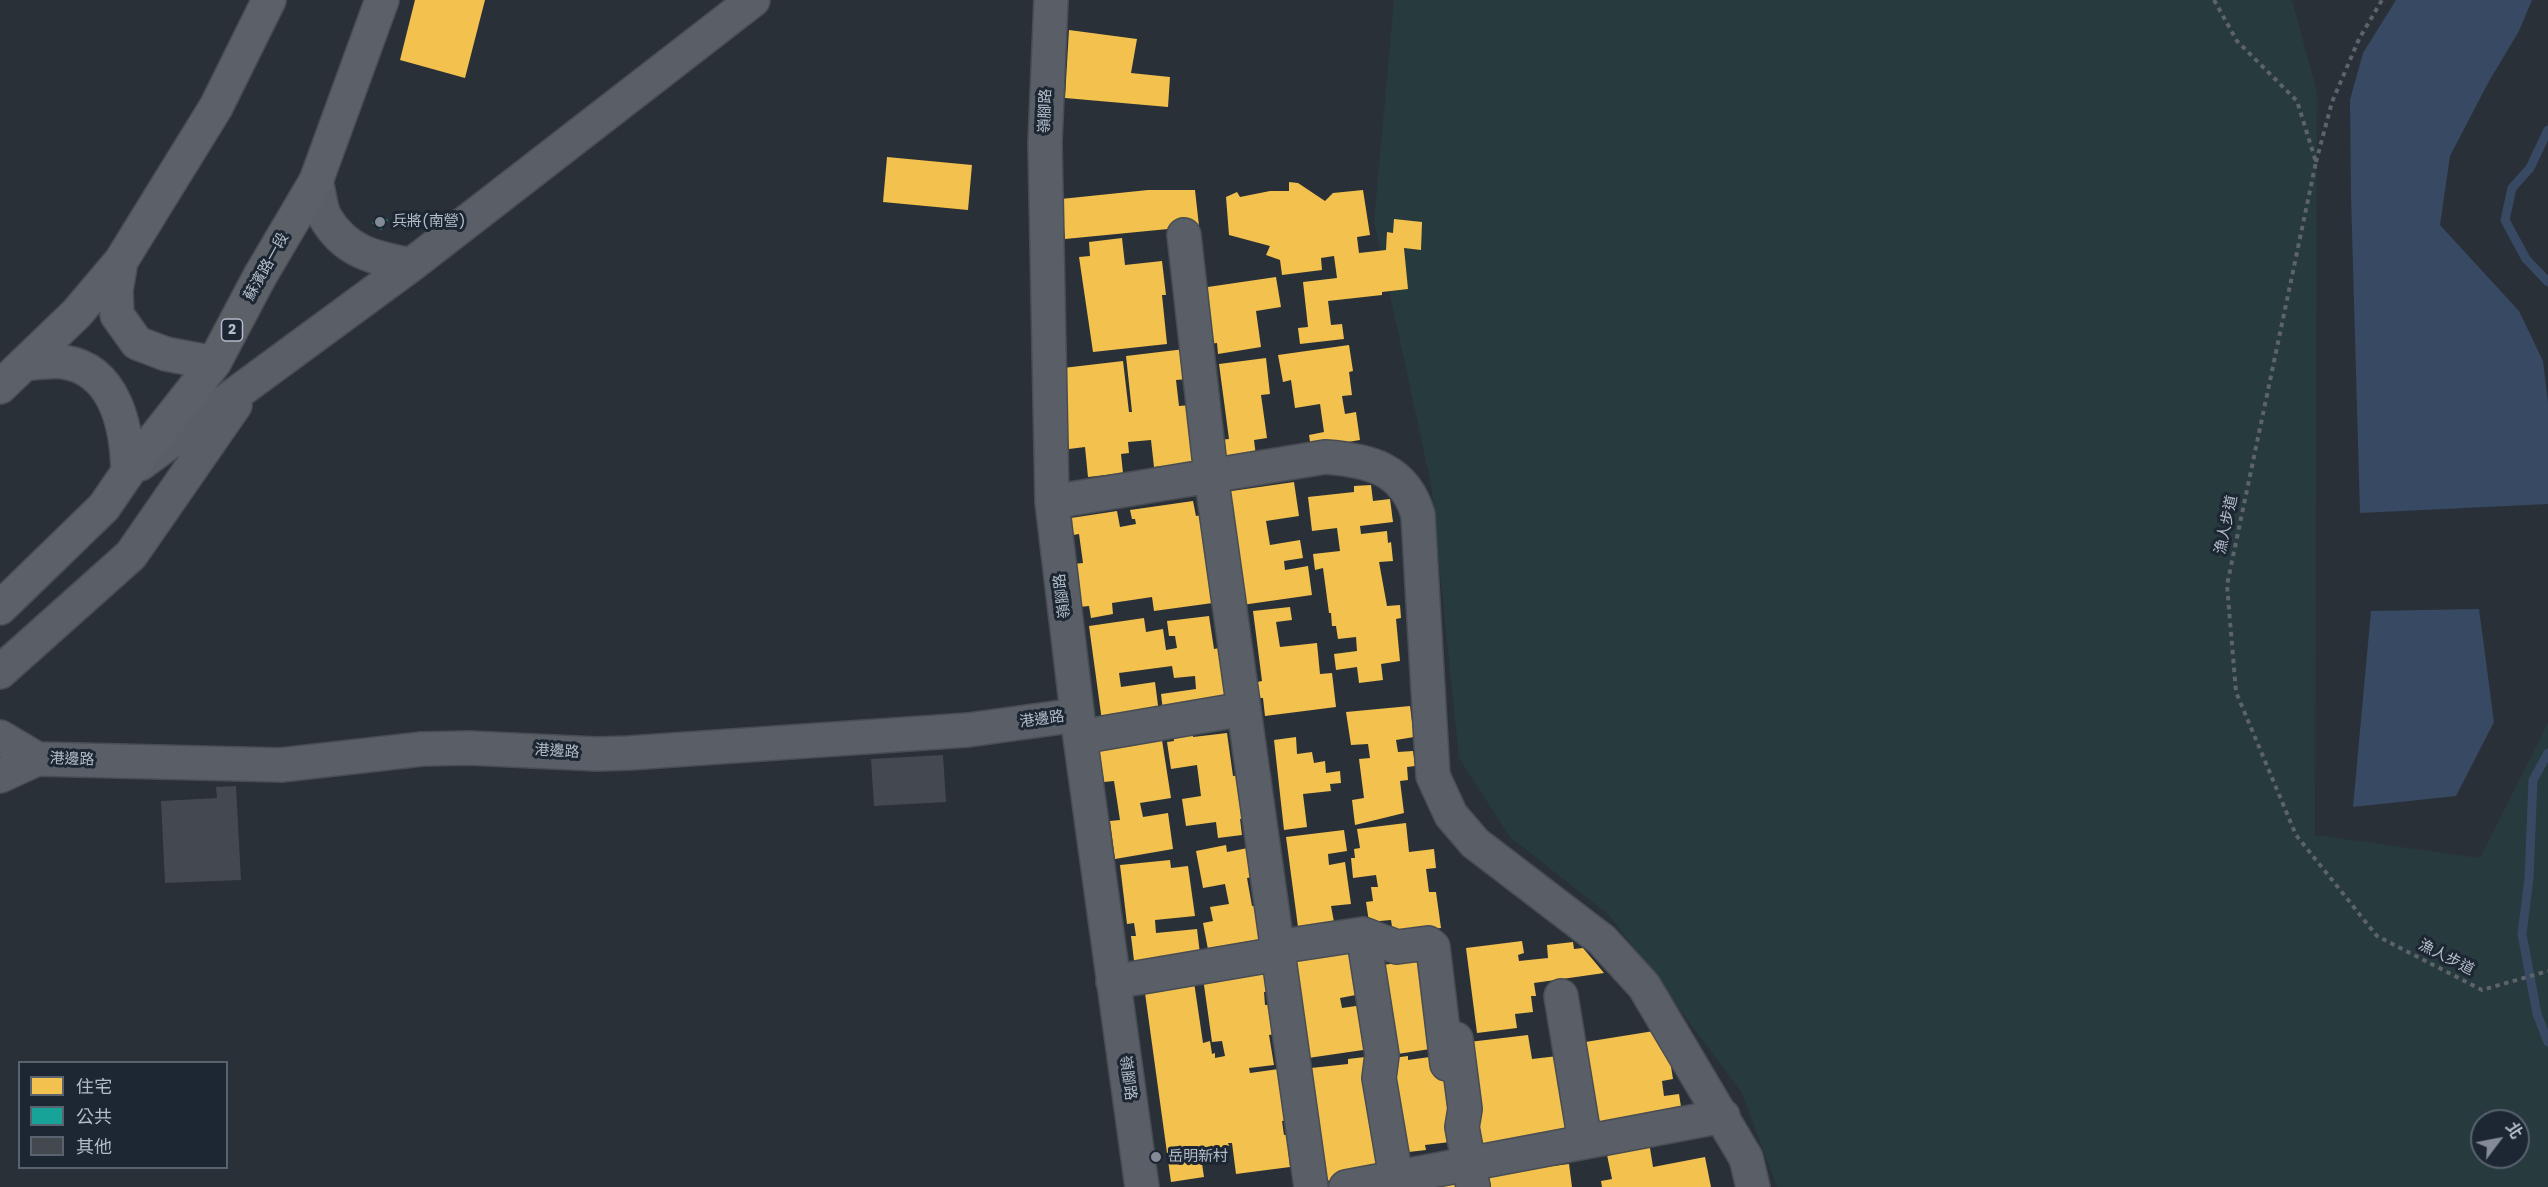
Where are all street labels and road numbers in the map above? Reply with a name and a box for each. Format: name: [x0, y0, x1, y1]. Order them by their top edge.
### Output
street label: 嶺腳路: [1036, 88, 1056, 134]
street label: 蘇濱路一段: [241, 230, 293, 304]
road number: 2: [222, 319, 242, 341]
street label: 漁人步道: [2212, 494, 2242, 556]
street label: 嶺腳路: [1051, 573, 1075, 619]
street label: 港邊路: [1018, 708, 1066, 732]
street label: 港邊路: [534, 742, 580, 762]
street label: 港邊路: [49, 750, 95, 770]
street label: 漁人步道: [2415, 936, 2477, 980]
street label: 嶺腳路: [1115, 1054, 1139, 1102]

